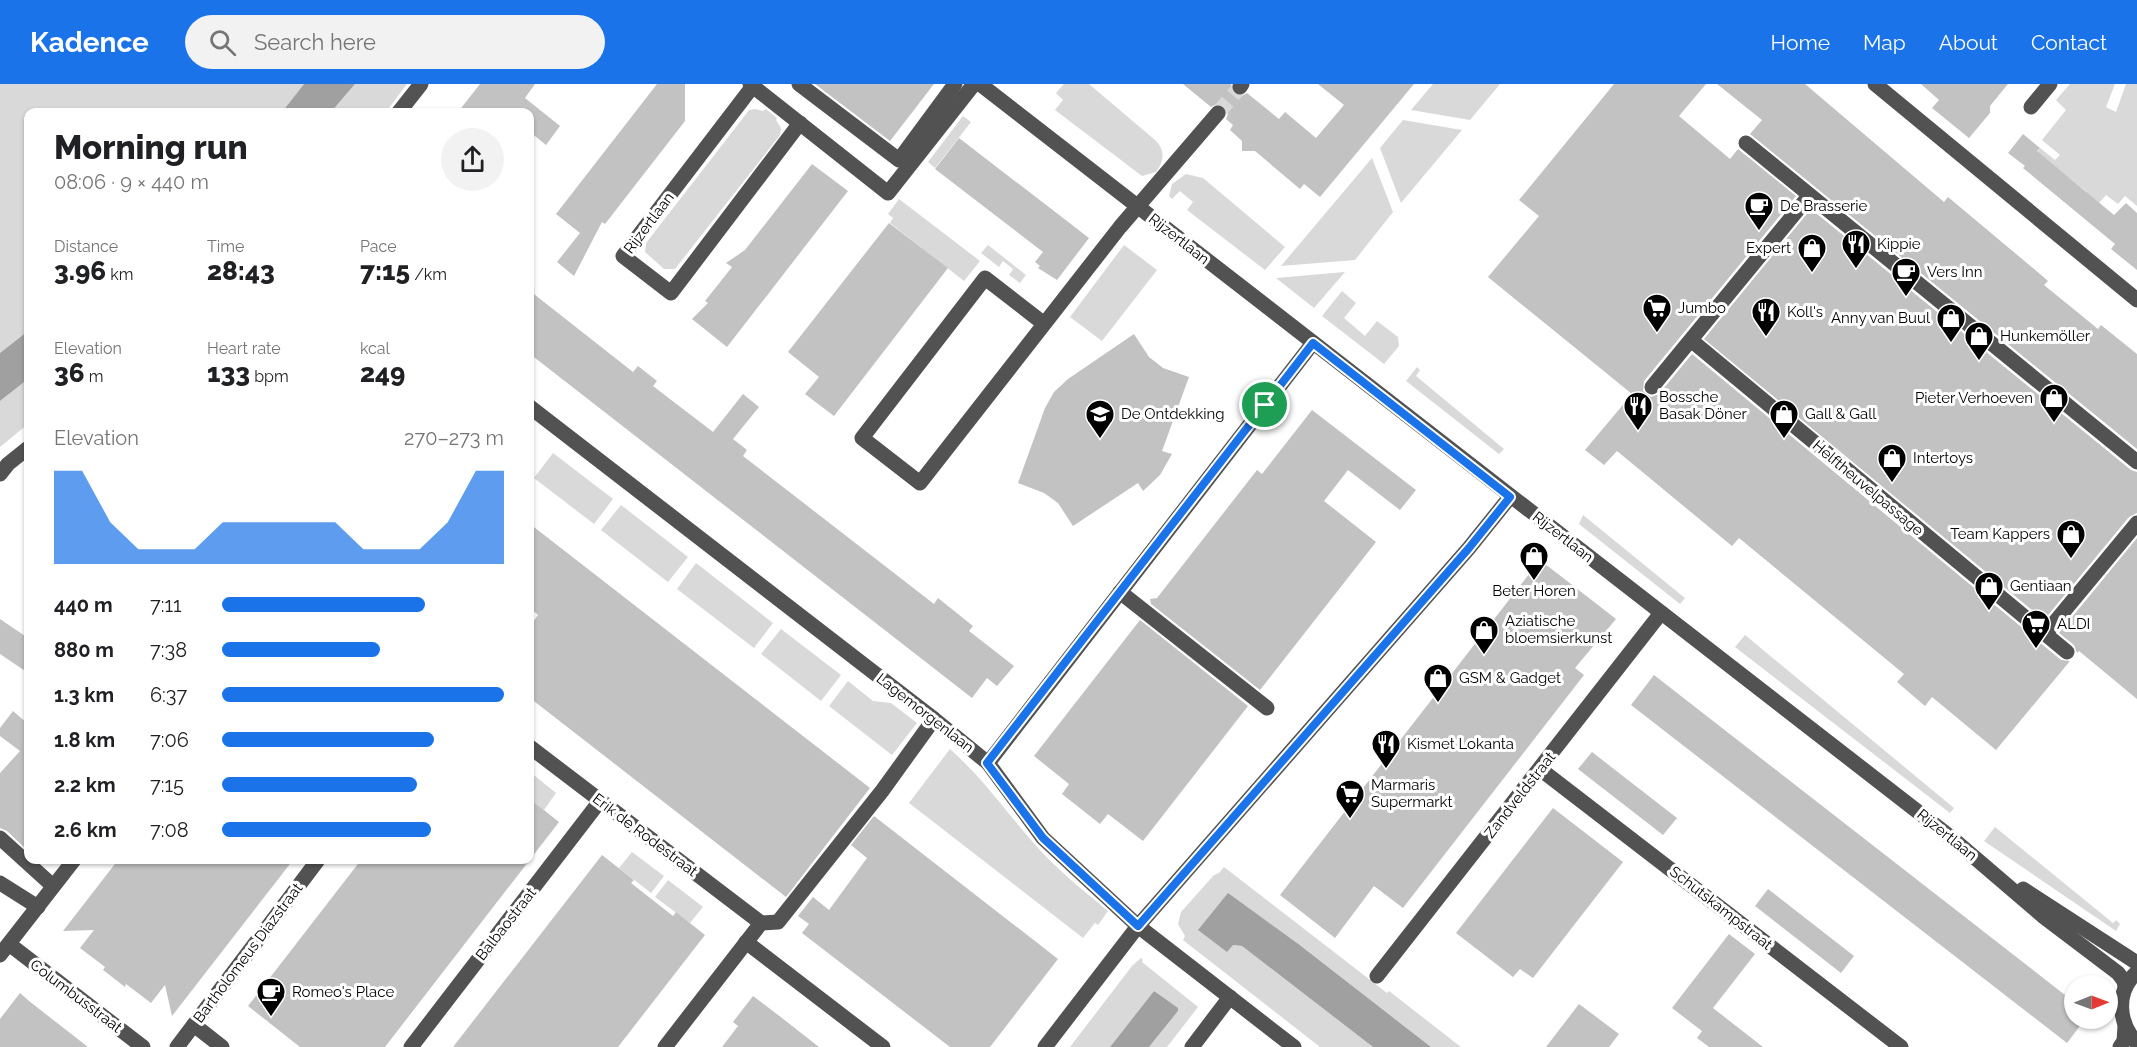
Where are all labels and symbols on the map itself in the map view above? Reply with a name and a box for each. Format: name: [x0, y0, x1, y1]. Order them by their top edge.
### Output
street label: Rijzertlaan: [620, 189, 678, 257]
cafe icon: De Brasserie: [1743, 190, 1775, 232]
place label: De Brasserie: [1780, 197, 1868, 215]
street label: Rijzertlaan: [1145, 210, 1213, 268]
restaurant icon: Kippie: [1840, 228, 1872, 270]
shop icon: Expert: [1796, 232, 1828, 274]
place label: Kippie: [1877, 235, 1921, 253]
place label: Expert: [1746, 239, 1791, 257]
cafe icon: Vers Inn: [1890, 256, 1922, 298]
place label: Vers Inn: [1927, 263, 1983, 281]
supermarket icon: Jumbo: [1641, 292, 1673, 334]
restaurant icon: Koll's: [1750, 296, 1782, 338]
place label: Jumbo: [1678, 299, 1726, 317]
shop icon: Anny van Buul: [1935, 302, 1967, 344]
place label: Koll's: [1787, 303, 1823, 321]
place label: Anny van Buul: [1831, 309, 1931, 327]
shop icon: Hunkemöller: [1963, 320, 1995, 362]
place label: Hunkemöller: [2000, 327, 2091, 345]
pin: [1239, 379, 1290, 430]
shop icon: Pieter Verhoeven: [2038, 382, 2070, 424]
place label: Bossche Basak Döner: [1659, 388, 1748, 423]
place label: Pieter Verhoeven: [1915, 389, 2033, 407]
restaurant icon: Bossche Basak Döner: [1622, 390, 1654, 432]
school or university icon: De Ontdekking: [1084, 398, 1116, 440]
shop icon: Gall & Gall: [1768, 398, 1800, 440]
place label: De Ontdekking: [1121, 405, 1224, 423]
place label: Gall & Gall: [1805, 405, 1877, 423]
street label: Helftheuvelpassage: [1809, 436, 1927, 540]
shop icon: Intertoys: [1876, 442, 1908, 484]
place label: Intertoys: [1913, 449, 1973, 467]
street label: Rijzertlaan: [1529, 508, 1597, 566]
shop icon: Team Kappers: [2055, 518, 2087, 560]
place label: Team Kappers: [1950, 525, 2050, 543]
shop icon: Beter Horen: [1518, 540, 1550, 582]
shop icon: Gentiaan: [1973, 570, 2005, 612]
place label: Gentiaan: [2010, 577, 2072, 595]
place label: Beter Horen: [1492, 582, 1576, 600]
supermarket icon: ALDI: [2020, 608, 2052, 650]
place label: Aziatische bloemsierkunst: [1505, 612, 1612, 647]
shop icon: Aziatische bloemsierkunst: [1468, 614, 1500, 656]
place label: ALDI: [2057, 615, 2090, 633]
shop icon: GSM & Gadget: [1422, 662, 1454, 704]
street label: Lagemorgenlaan: [873, 669, 977, 757]
place label: GSM & Gadget: [1459, 669, 1561, 687]
restaurant icon: Kismet Lokanta: [1370, 728, 1402, 770]
place label: Kismet Lokanta: [1407, 735, 1514, 753]
street label: Zandveldstraat: [1481, 748, 1559, 842]
place label: Marmaris Supermarkt: [1371, 776, 1453, 811]
supermarket icon: Marmaris Supermarkt: [1334, 778, 1366, 820]
street label: Erik de Rodestraat: [589, 790, 701, 880]
street label: Rijzertlaan: [1913, 805, 1981, 865]
street label: Schutskampstraat: [1666, 862, 1776, 954]
street label: Bartholomeus Diazstraat: [190, 880, 306, 1026]
street label: Balbaostraat: [472, 884, 540, 964]
street label: Columbusstraat: [27, 956, 125, 1036]
north arrow: [2064, 975, 2118, 1029]
cafe icon: Romeo's Place: [255, 976, 287, 1018]
place label: Romeo's Place: [292, 983, 394, 1001]

